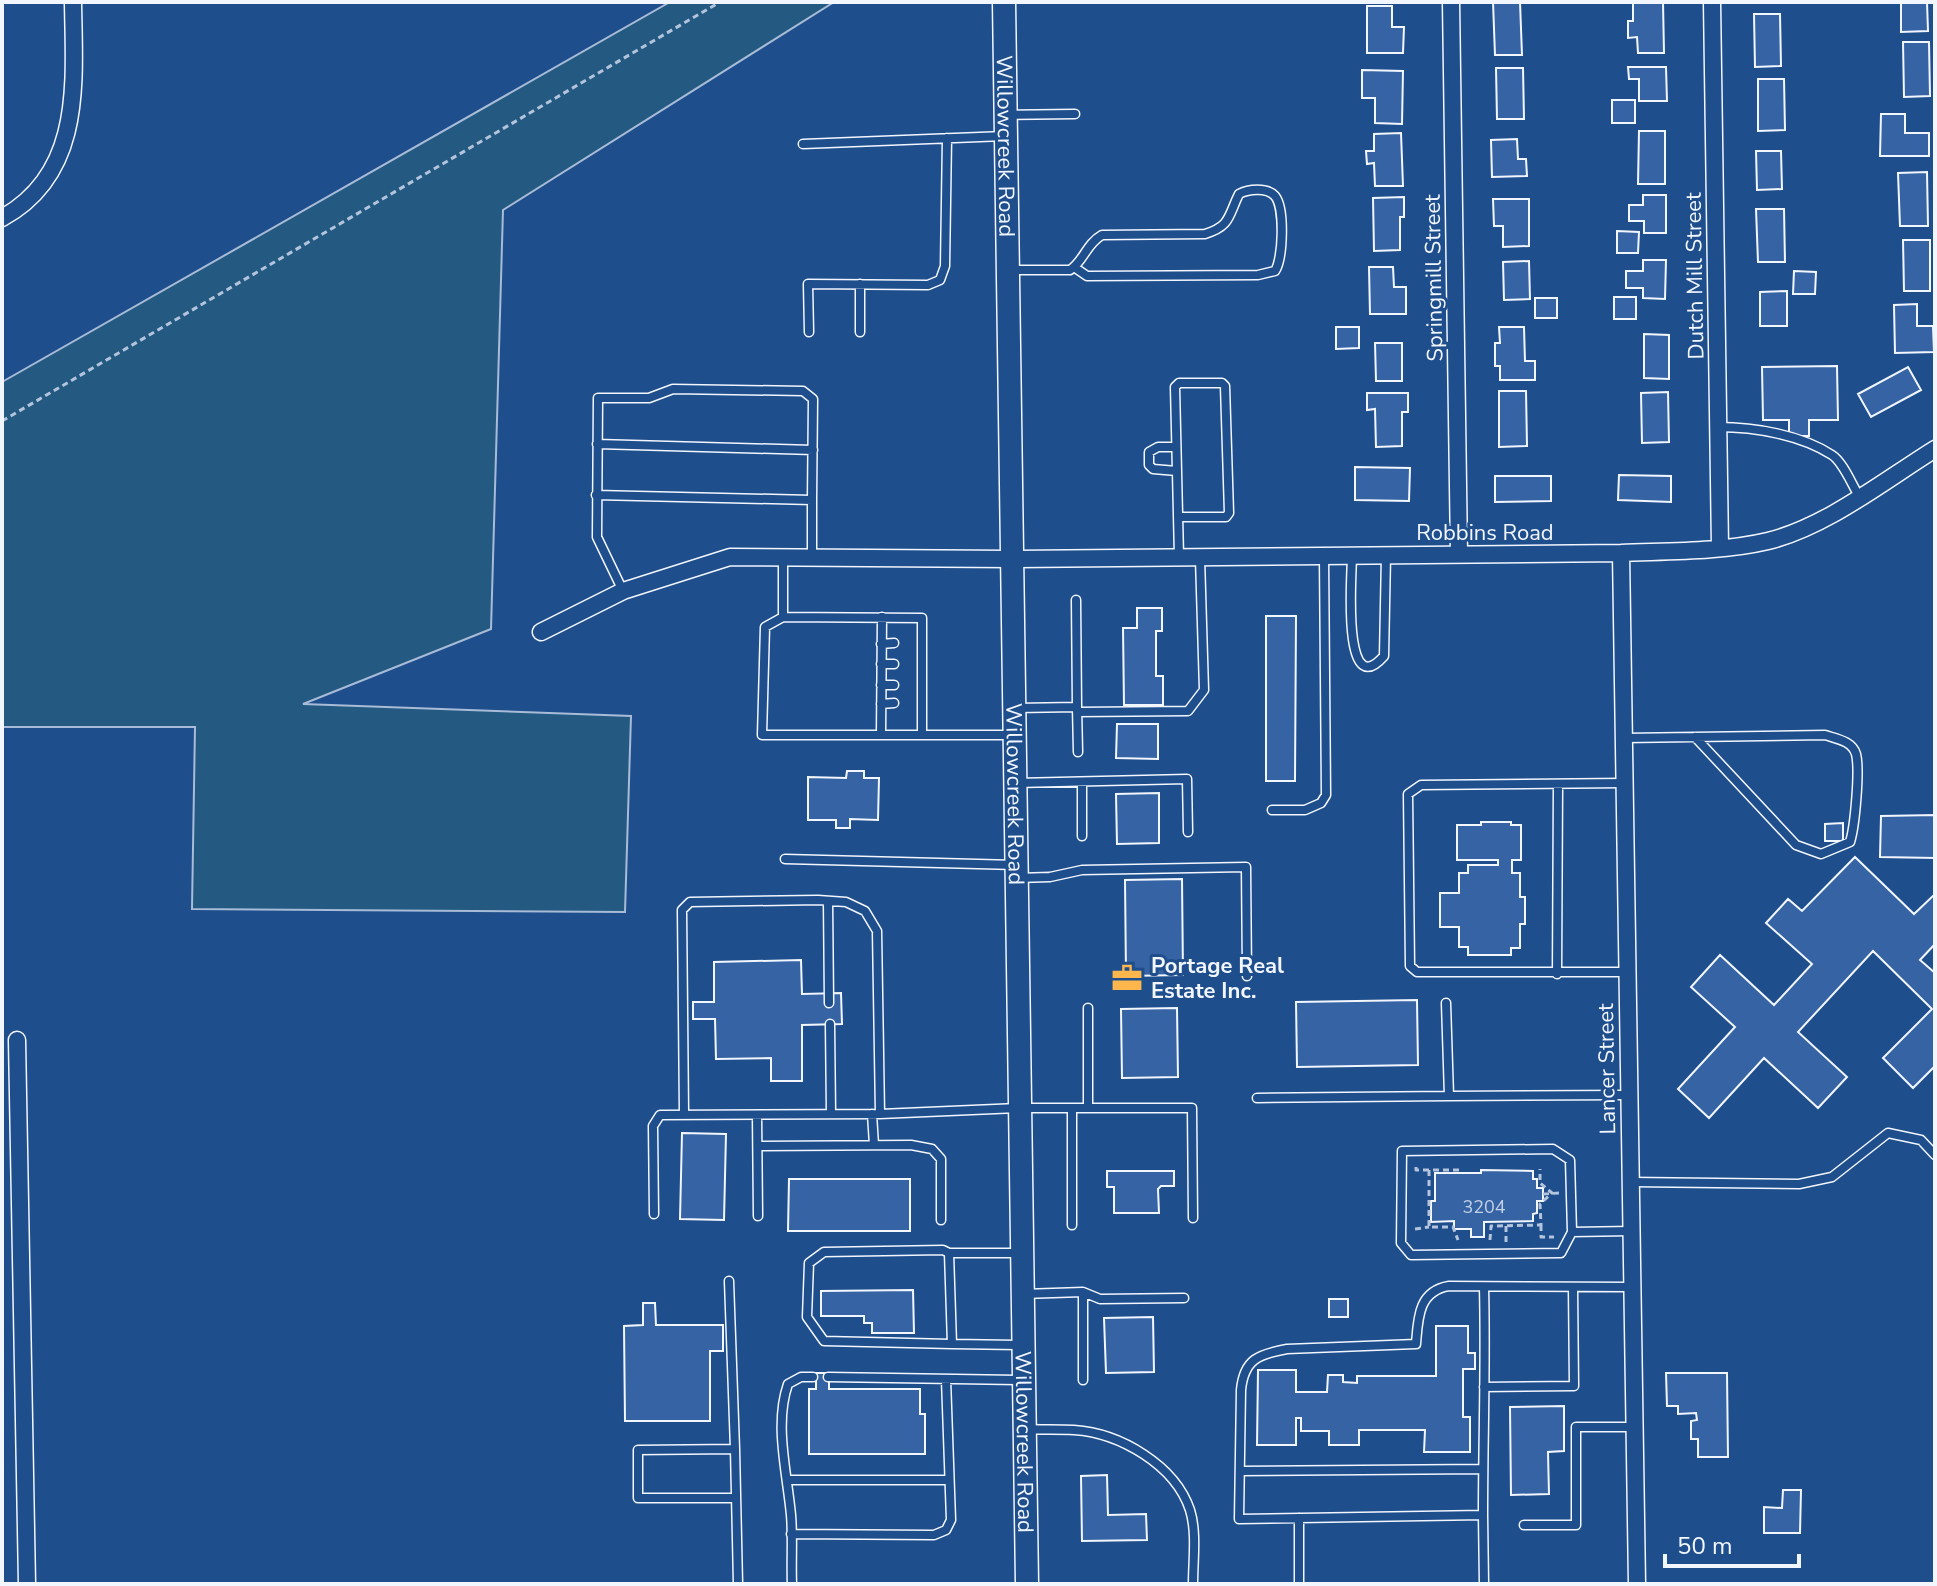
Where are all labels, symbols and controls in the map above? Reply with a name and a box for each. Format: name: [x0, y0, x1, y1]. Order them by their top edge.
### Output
street label: Willowcreek Road: [989, 55, 1021, 237]
street label: Dutch Mill Street: [1679, 192, 1711, 360]
street label: Springmill Street: [1418, 194, 1450, 362]
street label: Robbins Road: [1416, 518, 1554, 548]
street label: Willowcreek Road: [998, 703, 1031, 885]
place label: Portage Real Estate Inc.: [1151, 951, 1284, 1006]
office icon: Portage Real Estate Inc.: [1110, 961, 1144, 995]
street label: Lancer Street: [1591, 1003, 1623, 1135]
house number: 3204: [1462, 1195, 1506, 1219]
street label: Willowcreek Road: [1008, 1351, 1040, 1533]
scale bar: [1665, 1518, 1799, 1568]
text: 50 m: [1677, 1530, 1733, 1562]

